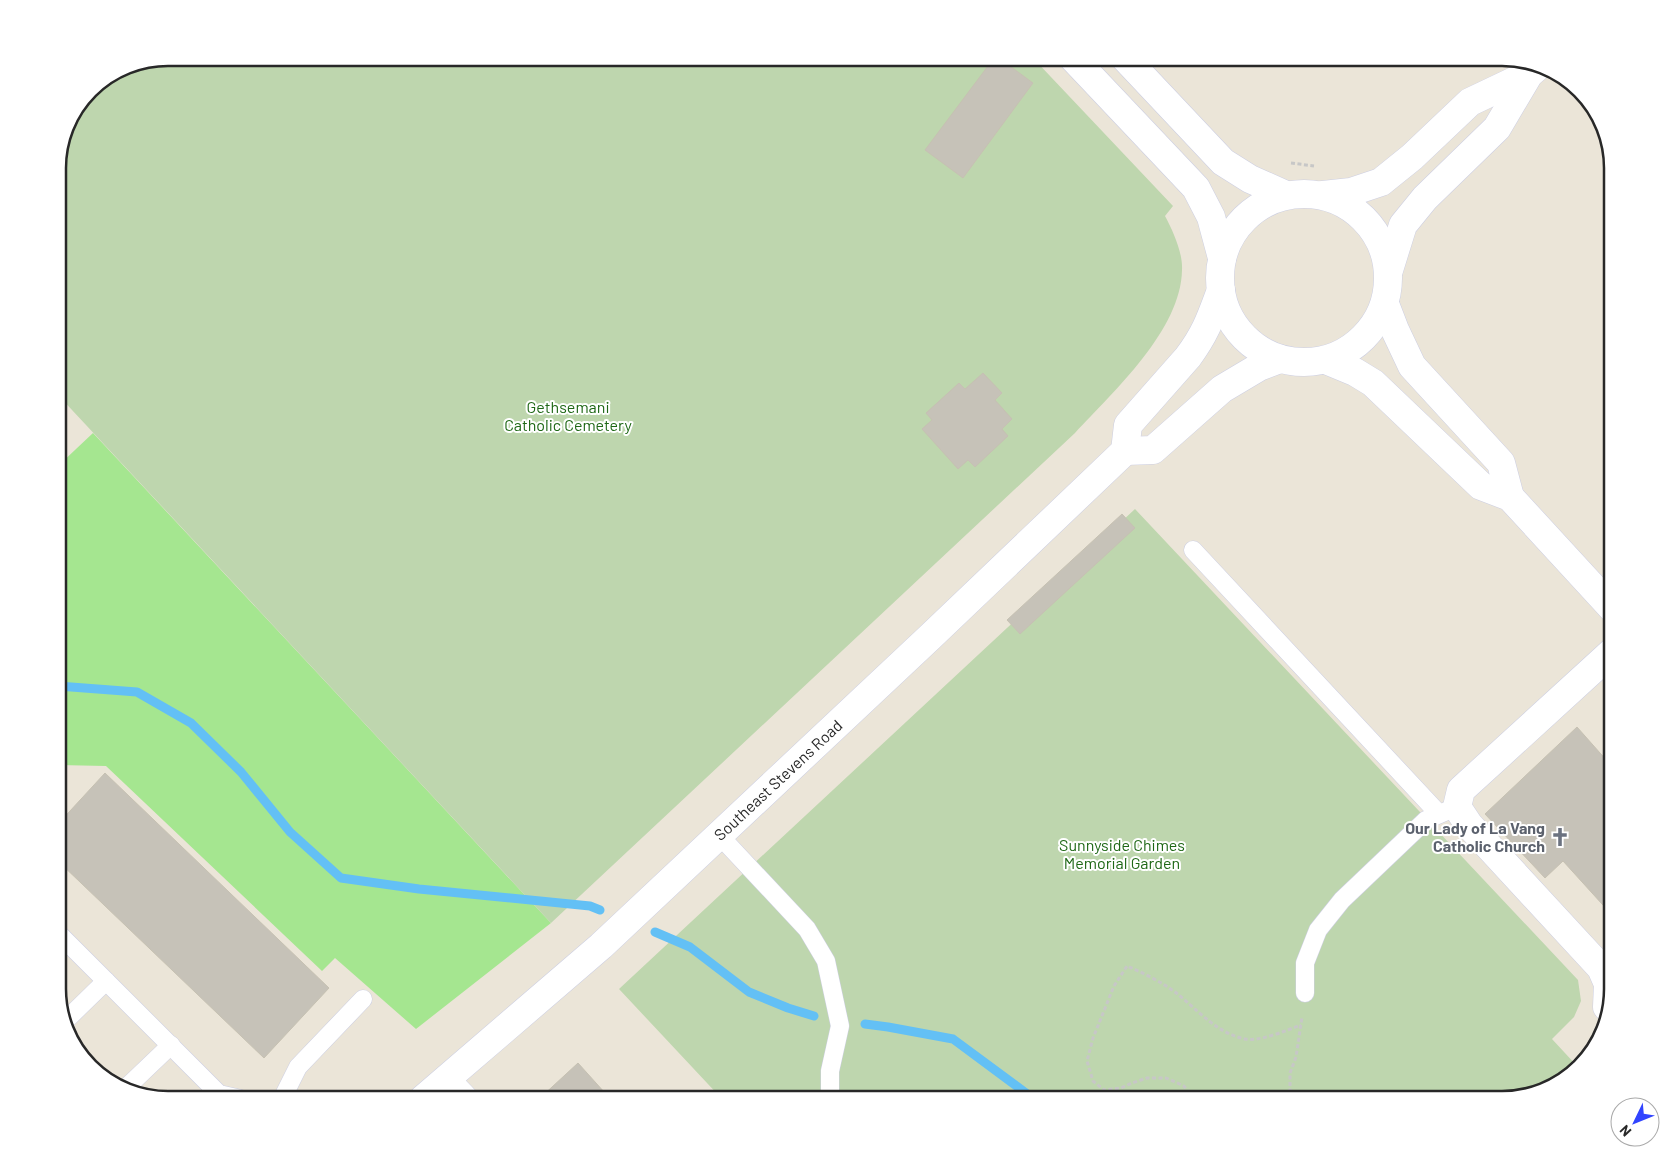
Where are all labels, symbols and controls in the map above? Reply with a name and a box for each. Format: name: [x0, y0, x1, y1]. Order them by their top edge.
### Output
park label: Gethsemani Catholic Cemetery: [504, 397, 632, 434]
street label: Southeast Stevens Road: [710, 715, 846, 844]
place label: Our Lady of La Vang Catholic Church: [1405, 818, 1545, 855]
church icon: Our Lady of La Vang Catholic Church: [1549, 826, 1571, 848]
park label: Sunnyside Chimes Memorial Garden: [1059, 835, 1185, 872]
north arrow: [1610, 1097, 1660, 1147]
text: N: [1616, 1122, 1635, 1140]

